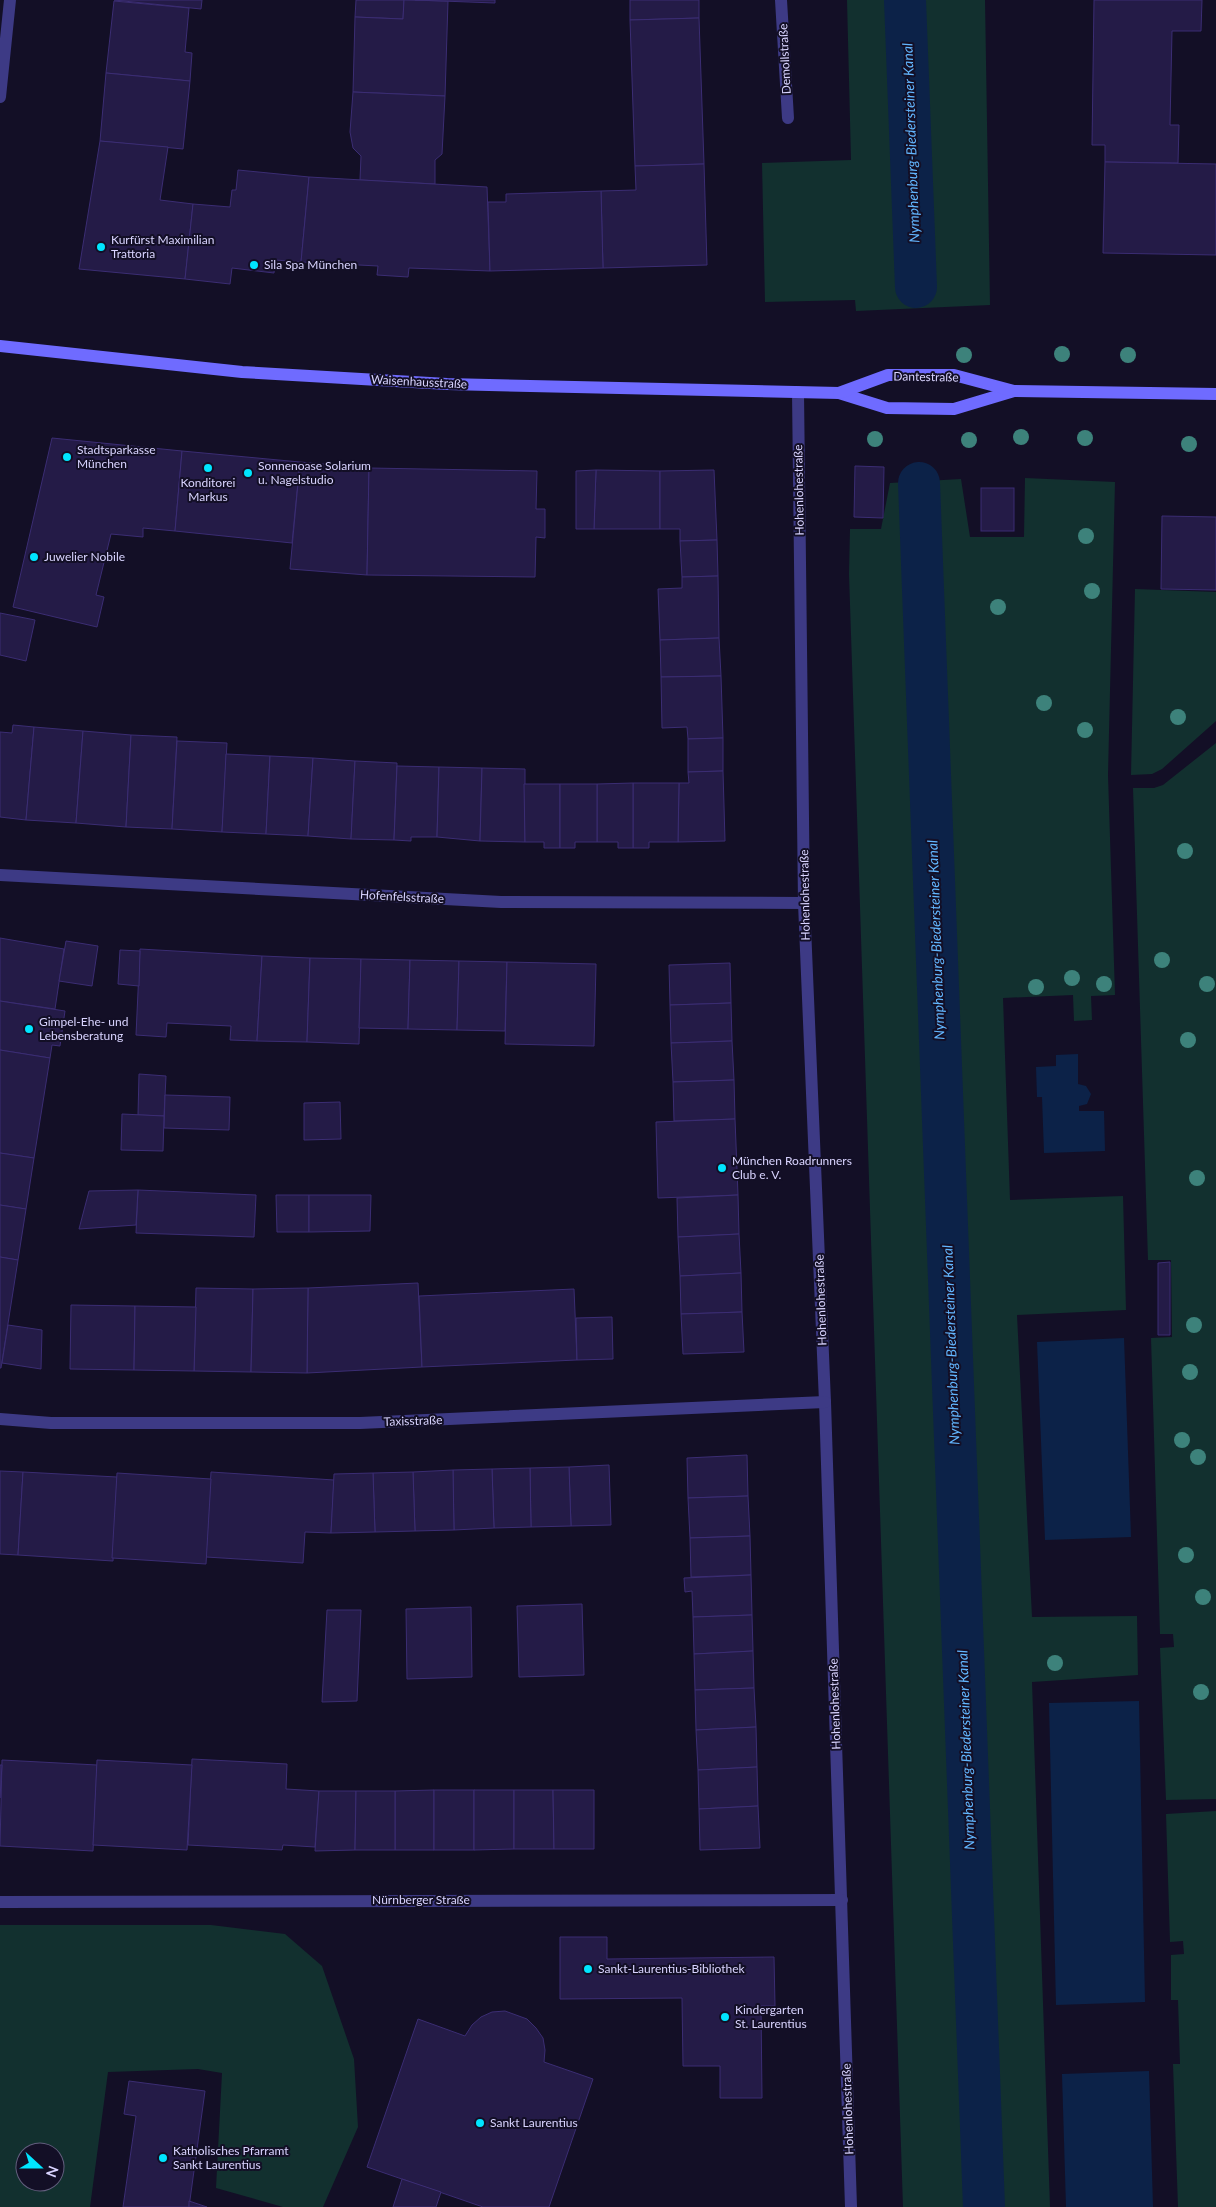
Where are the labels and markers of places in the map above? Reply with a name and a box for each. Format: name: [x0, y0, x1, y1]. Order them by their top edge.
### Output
place label: Kurfürst Maximilian Trattoria: [111, 232, 214, 261]
marker: Kurfürst Maximilian Trattoria: [95, 241, 107, 253]
place label: Sila Spa München: [264, 257, 357, 272]
marker: Sila Spa München: [248, 259, 260, 271]
place label: Stadtsparkasse München: [77, 442, 156, 471]
marker: Stadtsparkasse München: [61, 451, 73, 463]
place label: Sonnenoase Solarium u. Nagelstudio: [258, 458, 371, 487]
marker: Konditorei Markus: [202, 462, 214, 474]
marker: Sonnenoase Solarium u. Nagelstudio: [242, 467, 254, 479]
place label: Konditorei Markus: [180, 475, 236, 504]
place label: Juwelier Nobile: [44, 549, 125, 564]
marker: Juwelier Nobile: [28, 551, 40, 563]
place label: Gimpel-Ehe- und Lebensberatung: [39, 1014, 128, 1043]
marker: Gimpel-Ehe- und Lebensberatung: [23, 1023, 35, 1035]
place label: München Roadrunners Club e. V.: [732, 1153, 852, 1182]
marker: München Roadrunners Club e. V.: [716, 1162, 728, 1174]
place label: Sankt-Laurentius-Bibliothek: [598, 1961, 746, 1976]
marker: Sankt-Laurentius-Bibliothek: [582, 1963, 594, 1975]
place label: Kindergarten St. Laurentius: [735, 2002, 807, 2031]
marker: Kindergarten St. Laurentius: [719, 2011, 731, 2023]
place label: Sankt Laurentius: [490, 2115, 578, 2130]
marker: Sankt Laurentius: [474, 2117, 486, 2129]
place label: Katholisches Pfarramt Sankt Laurentius: [173, 2143, 289, 2172]
marker: Katholisches Pfarramt Sankt Laurentius: [157, 2152, 169, 2164]

